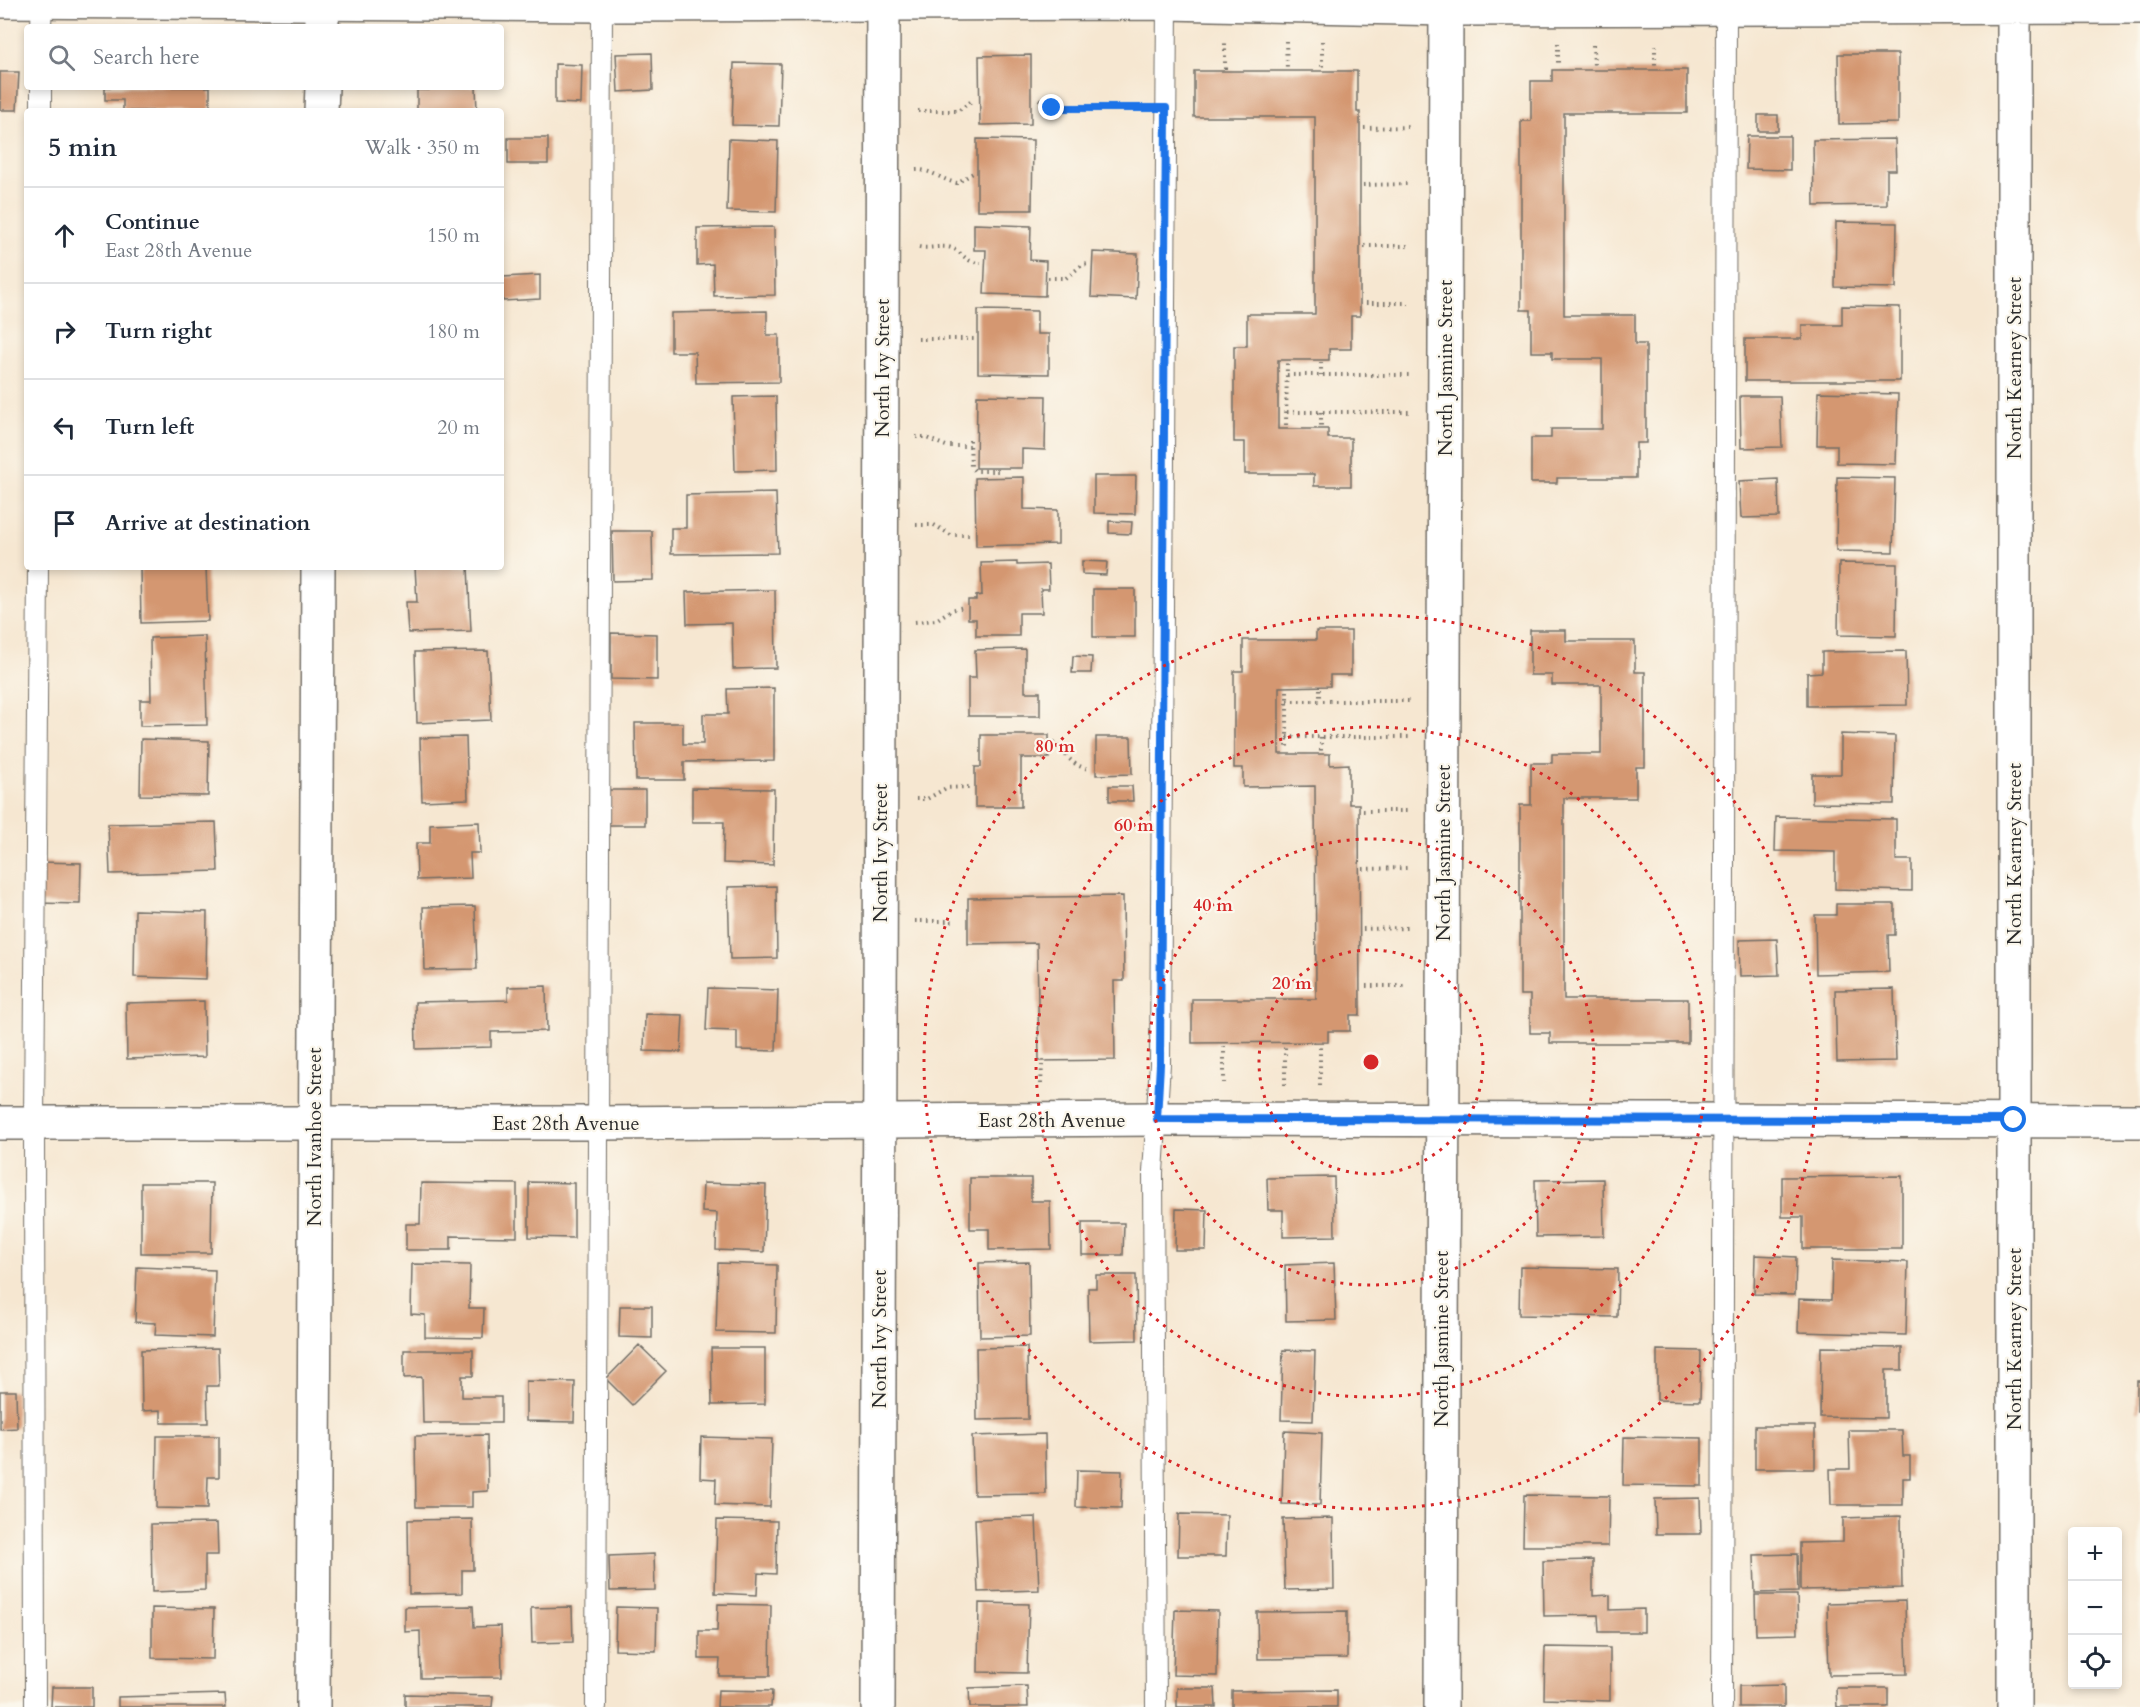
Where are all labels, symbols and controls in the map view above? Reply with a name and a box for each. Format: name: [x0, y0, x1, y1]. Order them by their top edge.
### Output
search box: [24, 24, 504, 90]
icon: search: [45, 41, 78, 74]
text: Search here: [93, 42, 200, 72]
route end: [1038, 94, 1064, 120]
text: 5 min: [48, 130, 117, 165]
text: Walk · 350 m: [365, 134, 480, 161]
text: Continue: [105, 207, 200, 237]
icon: ahead: [48, 219, 81, 252]
text: 150 m: [427, 222, 480, 249]
text: East 28th Avenue: [105, 237, 252, 264]
street label: North Kearney Street: [2001, 276, 2028, 459]
street label: North Jasmine Street: [1432, 279, 1459, 456]
street label: North Ivy Street: [869, 298, 896, 437]
icon: right: [48, 315, 81, 348]
text: Turn right: [105, 316, 212, 346]
text: 180 m: [427, 318, 480, 345]
icon: left: [48, 411, 81, 444]
text: Turn left: [105, 412, 194, 442]
text: 20 m: [437, 414, 480, 441]
icon: arrive: [48, 507, 81, 540]
text: Arrive at destination: [105, 508, 310, 538]
text: 80 m: [1035, 734, 1075, 759]
street label: North Kearney Street: [2001, 762, 2028, 945]
street label: North Jasmine Street: [1430, 764, 1457, 941]
street label: North Ivy Street: [867, 783, 894, 922]
text: 60 m: [1114, 813, 1154, 838]
text: 40 m: [1193, 893, 1233, 918]
text: 20 m: [1272, 971, 1312, 996]
street label: North Ivanhoe Street: [301, 1047, 328, 1227]
centre of rings: [1361, 1052, 1381, 1072]
route start: [2000, 1106, 2026, 1132]
street label: East 28th Avenue: [978, 1107, 1126, 1134]
street label: East 28th Avenue: [492, 1110, 640, 1137]
street label: North Kearney Street: [2001, 1247, 2028, 1430]
street label: North Jasmine Street: [1428, 1250, 1455, 1427]
street label: North Ivy Street: [866, 1269, 893, 1408]
map controls: [2068, 1527, 2122, 1689]
button: +: [2068, 1527, 2122, 1581]
button: −: [2068, 1581, 2122, 1635]
button: locate: [2068, 1635, 2122, 1689]

